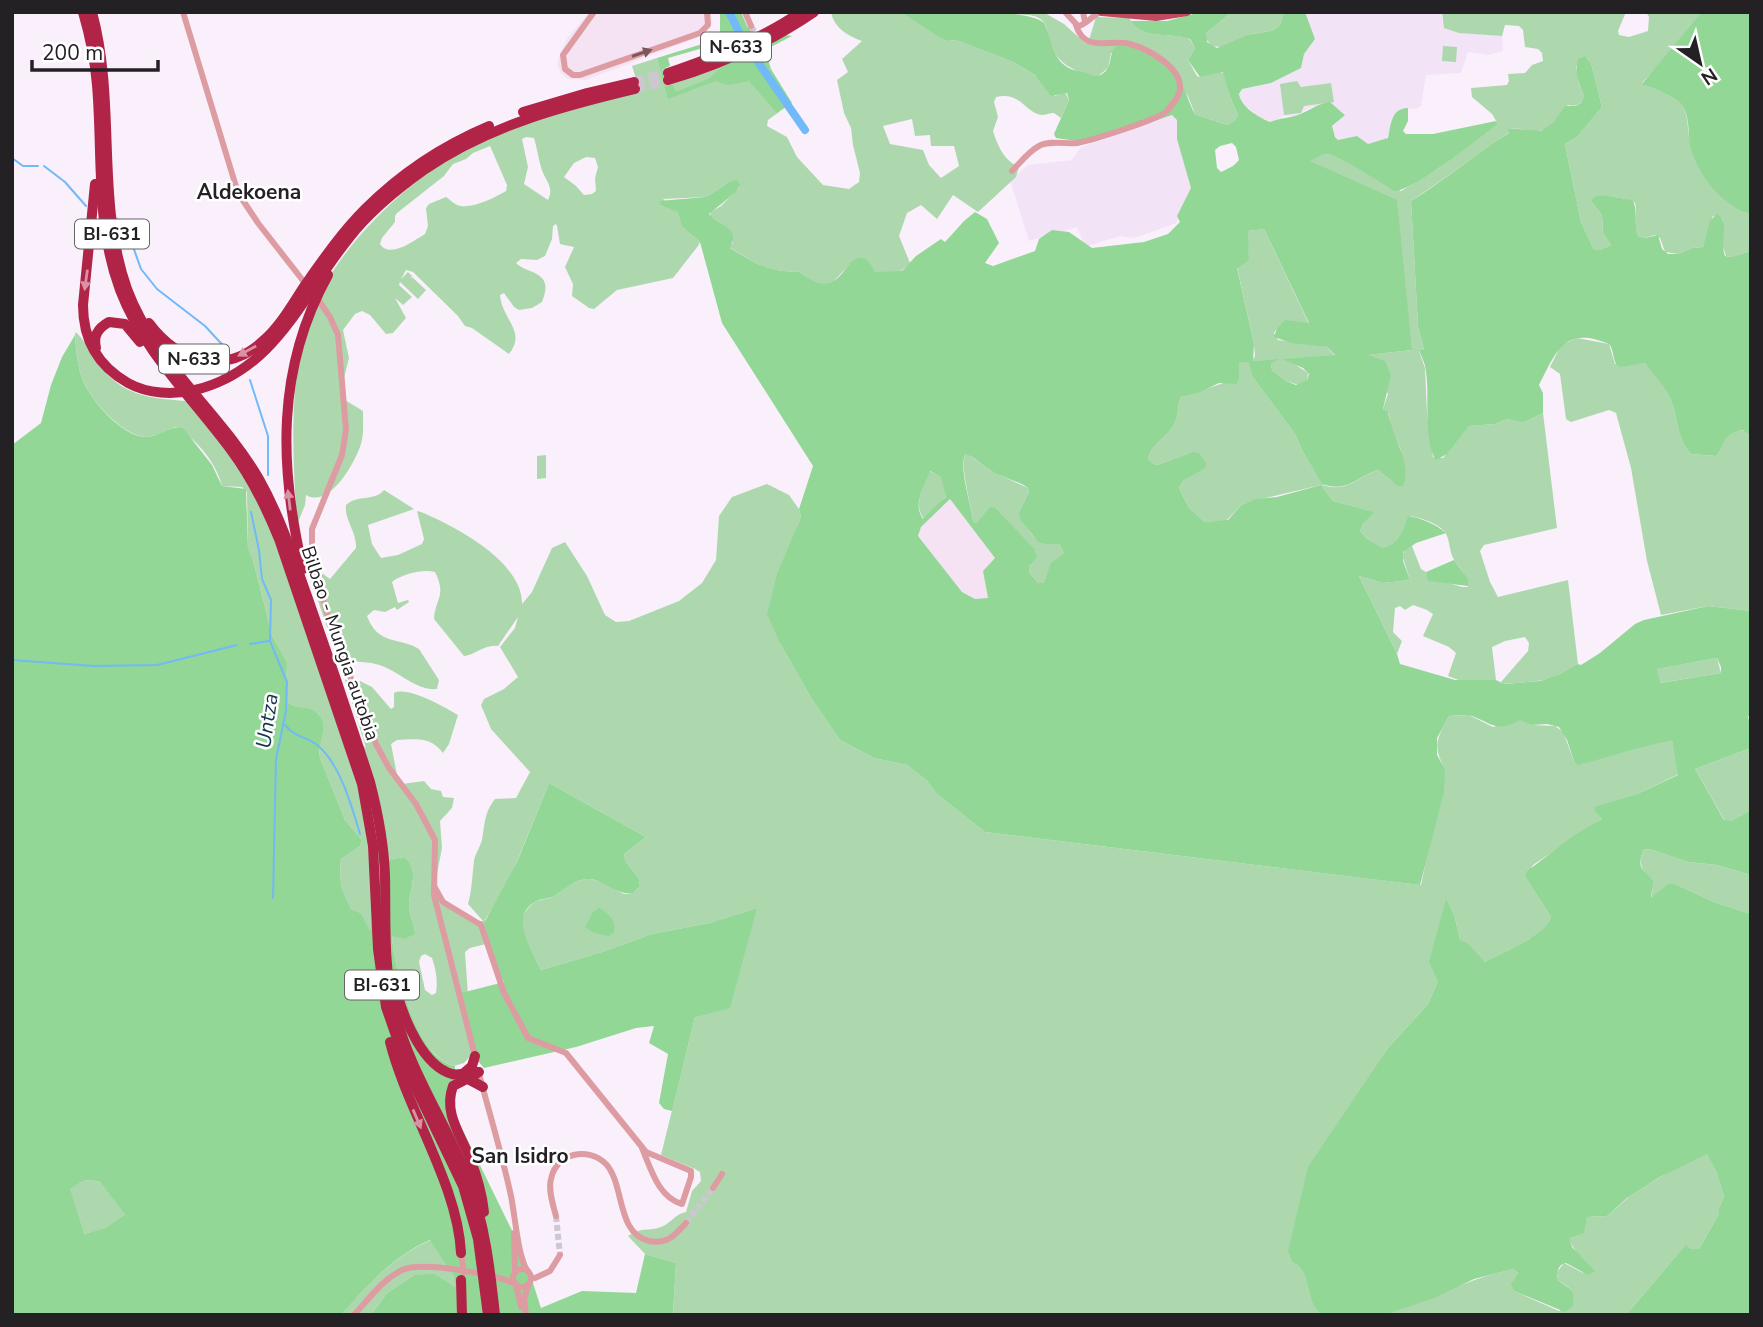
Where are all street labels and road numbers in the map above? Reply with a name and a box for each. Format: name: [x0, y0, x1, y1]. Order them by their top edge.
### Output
road number: N-633: [701, 32, 771, 62]
road number: BI-631: [75, 220, 149, 248]
road number: N-633: [159, 344, 229, 374]
street label: Bilbao - Mungia autobia: [295, 543, 386, 744]
road number: BI-631: [345, 970, 419, 1000]

